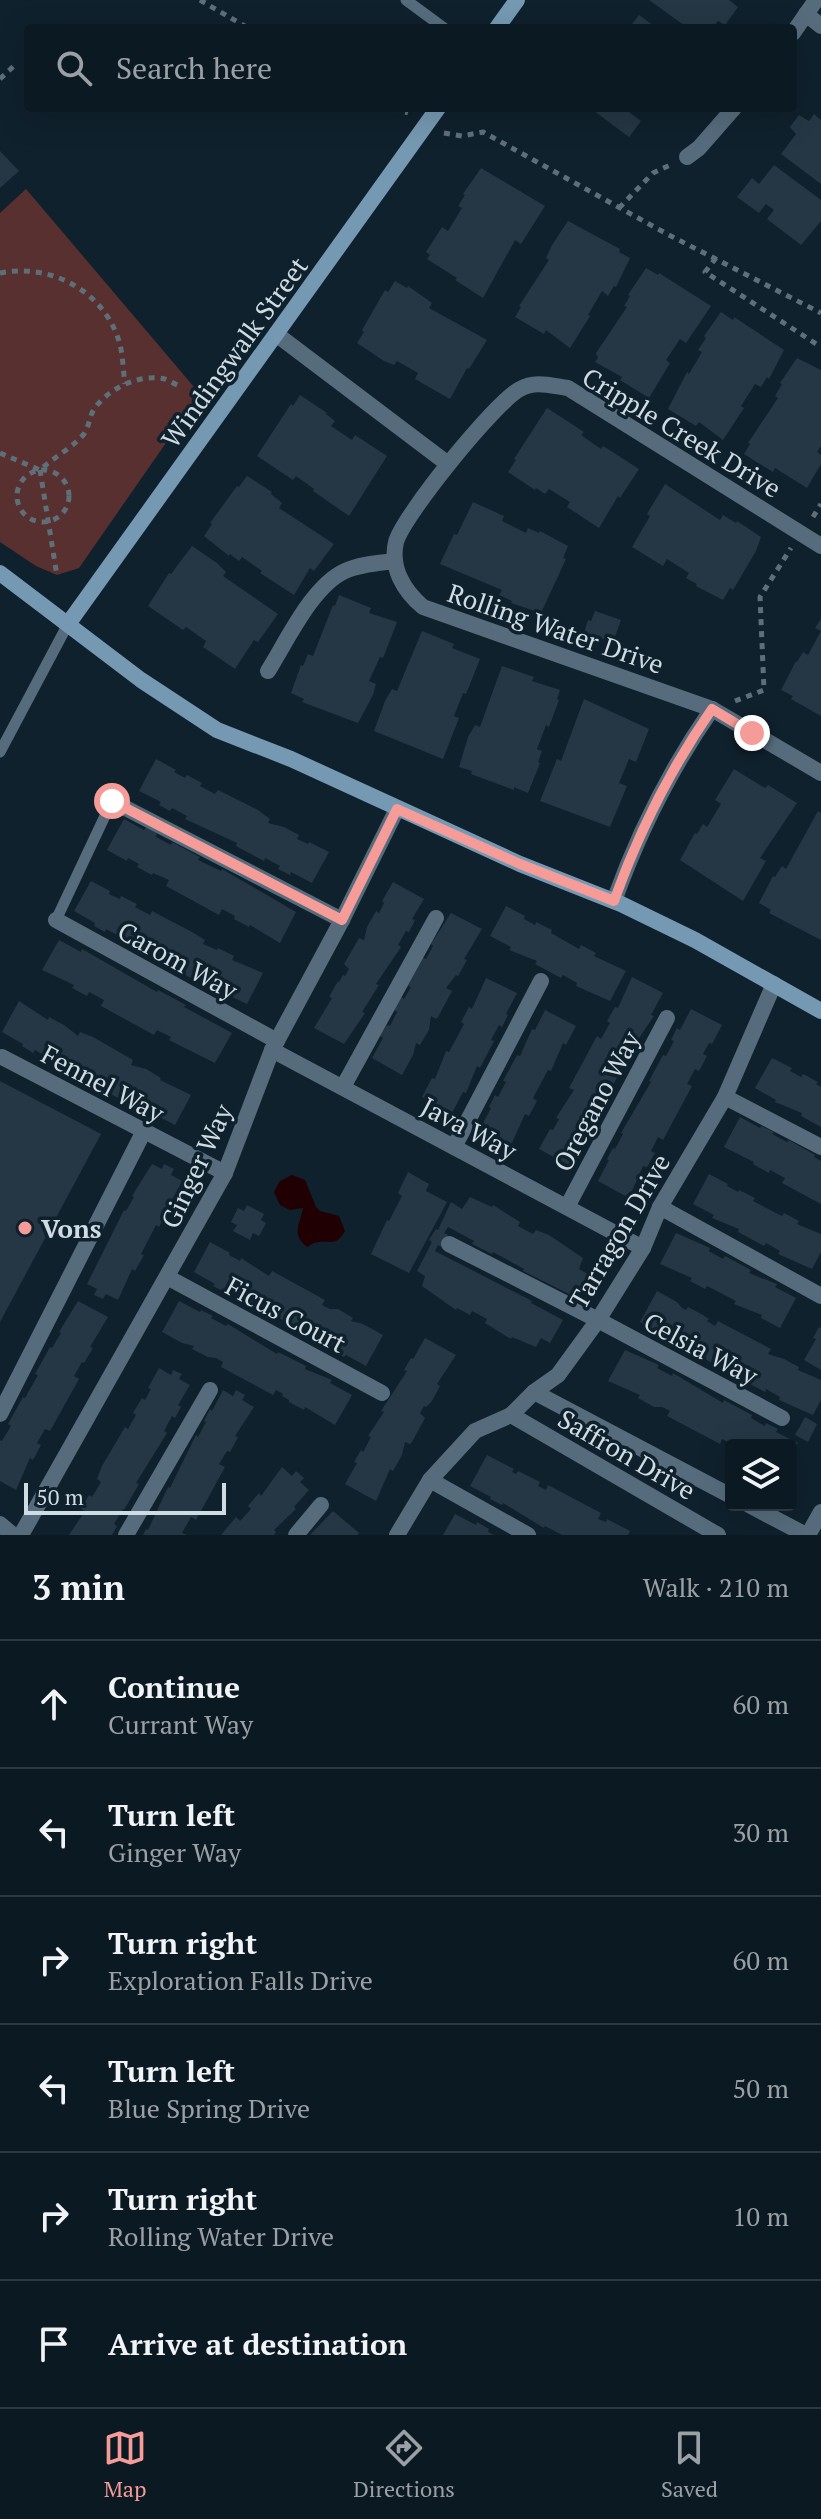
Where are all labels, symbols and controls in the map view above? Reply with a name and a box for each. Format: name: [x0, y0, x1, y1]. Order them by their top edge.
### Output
search box: [24, 24, 797, 112]
icon: search: [52, 46, 96, 90]
text: Search here: [116, 48, 272, 88]
street label: Windingwalk Street: [153, 250, 315, 454]
street label: Cripple Creek Drive: [576, 359, 788, 505]
street label: Rolling Water Drive: [444, 575, 668, 681]
route end: [734, 715, 770, 751]
route start: [94, 783, 130, 819]
street label: Carom Way: [112, 913, 245, 1007]
street label: Oregano Way: [545, 1024, 648, 1177]
street label: Fennel Way: [36, 1036, 171, 1130]
street label: Java Way: [415, 1089, 523, 1168]
street label: Ginger Way: [152, 1098, 240, 1233]
street label: Tarragon Drive: [561, 1147, 677, 1315]
place label: Vons: [41, 1211, 101, 1245]
marker: Vons: [16, 1219, 34, 1237]
street label: Ficus Court: [220, 1268, 352, 1360]
street label: Celsia Way: [638, 1304, 765, 1393]
street label: Saffron Drive: [552, 1401, 702, 1507]
map controls: [725, 1439, 797, 1511]
button: layers: [725, 1439, 797, 1511]
scale bar: [24, 1479, 226, 1515]
text: 50 m: [36, 1482, 84, 1511]
text: 3 min: [32, 1565, 125, 1610]
text: Walk · 210 m: [643, 1570, 789, 1604]
text: Continue: [108, 1667, 240, 1707]
icon: ahead: [32, 1682, 76, 1726]
text: 60 m: [733, 1687, 789, 1721]
text: Currant Way: [108, 1707, 253, 1741]
text: Turn left: [108, 1795, 235, 1835]
icon: left: [32, 1810, 76, 1854]
text: 30 m: [733, 1815, 789, 1849]
text: Ginger Way: [108, 1835, 241, 1869]
text: Turn right: [108, 1923, 257, 1963]
icon: right: [32, 1938, 76, 1982]
text: 60 m: [733, 1943, 789, 1977]
text: Exploration Falls Drive: [108, 1963, 373, 1997]
text: Turn left: [108, 2051, 235, 2091]
icon: left: [32, 2066, 76, 2110]
text: 50 m: [733, 2071, 789, 2105]
text: Blue Spring Drive: [108, 2091, 310, 2125]
text: Turn right: [108, 2179, 257, 2219]
icon: right: [32, 2194, 76, 2238]
text: 10 m: [733, 2199, 789, 2233]
text: Rolling Water Drive: [108, 2219, 334, 2253]
icon: arrive: [32, 2322, 76, 2366]
text: Arrive at destination: [108, 2324, 407, 2364]
tab: Map: [103, 2426, 147, 2503]
tab: Directions: [353, 2426, 455, 2503]
tab: Saved: [661, 2426, 718, 2503]

